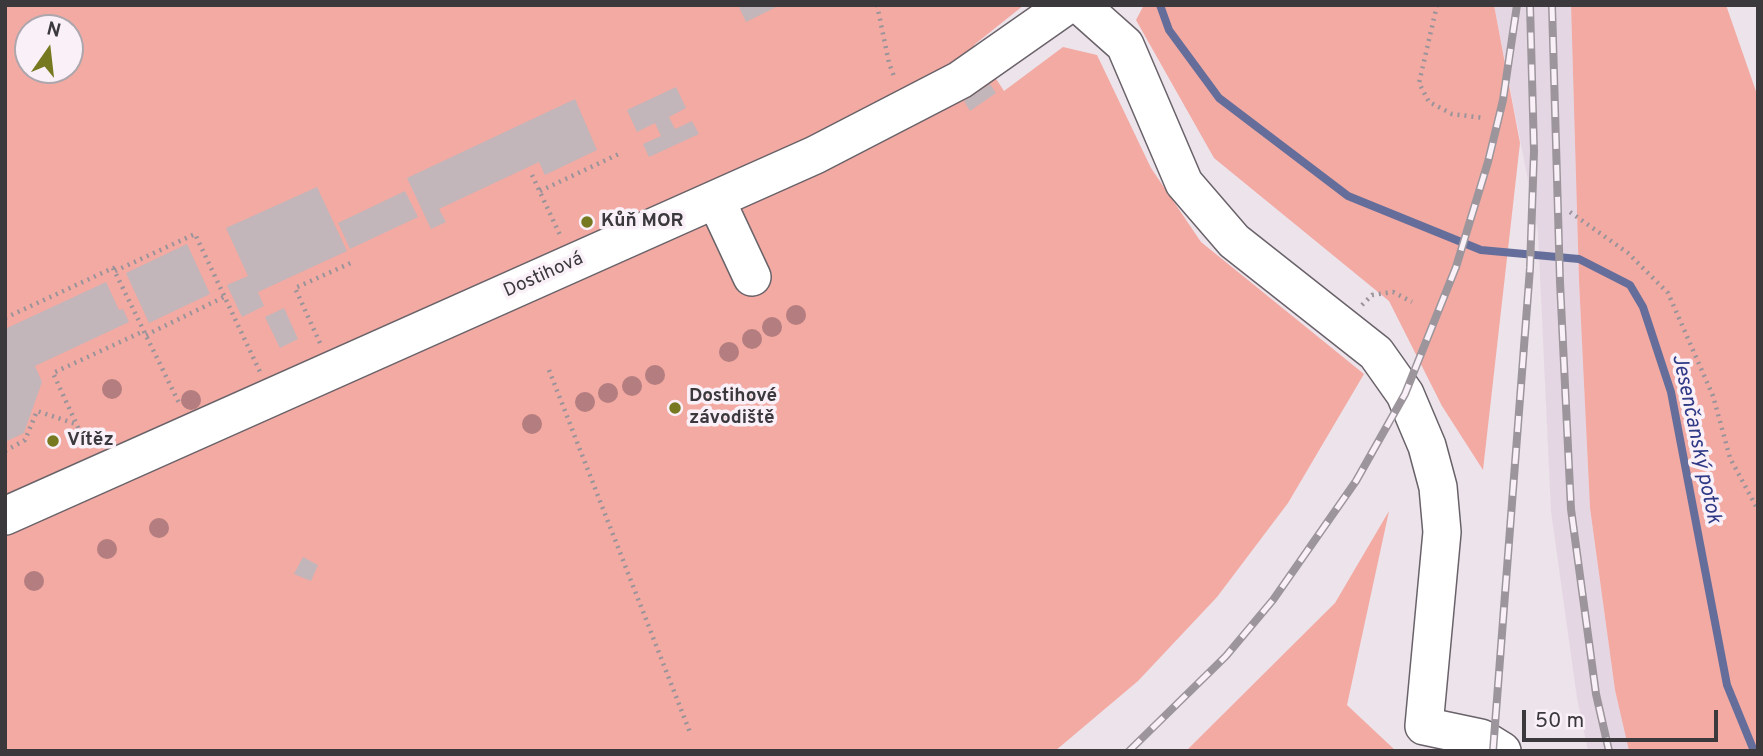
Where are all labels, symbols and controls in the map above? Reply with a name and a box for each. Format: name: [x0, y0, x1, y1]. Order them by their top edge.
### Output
north arrow: [14, 14, 84, 84]
text: N: [44, 17, 63, 44]
place label: Kůň MOR: [601, 211, 684, 233]
marker: Kůň MOR: [579, 214, 595, 230]
street label: Dostihová: [501, 248, 587, 304]
water label: Jesenčanský potok: [1665, 352, 1725, 526]
place label: Dostihové závodiště: [689, 386, 777, 430]
marker: Dostihové závodiště: [667, 400, 683, 416]
place label: Vítěz: [67, 430, 114, 452]
marker: Vítěz: [45, 433, 61, 449]
scale bar: [1525, 696, 1721, 740]
text: 50 m: [1535, 708, 1584, 735]

